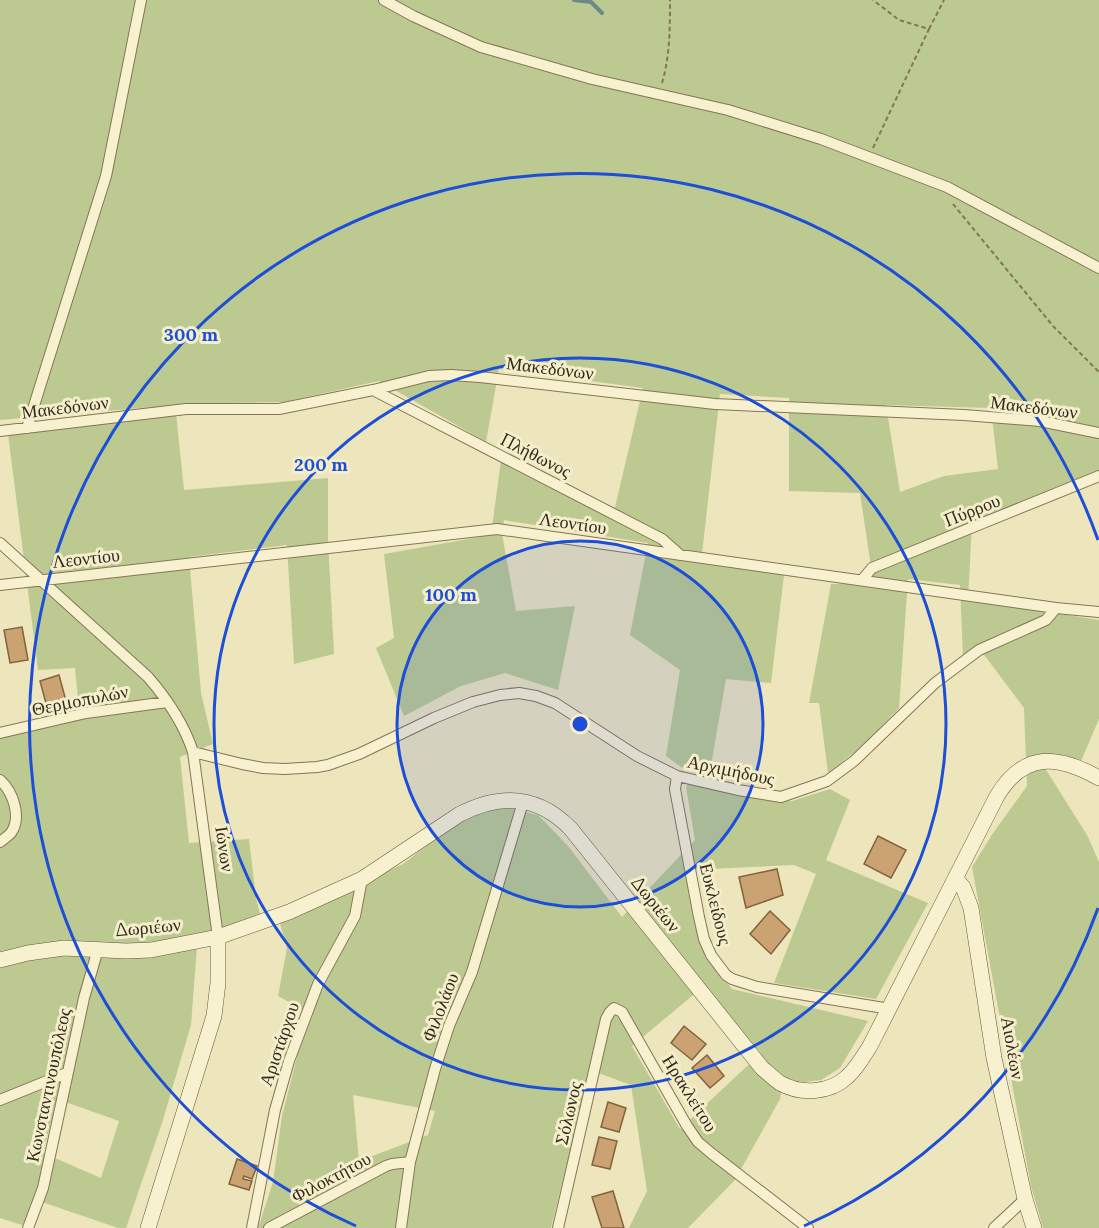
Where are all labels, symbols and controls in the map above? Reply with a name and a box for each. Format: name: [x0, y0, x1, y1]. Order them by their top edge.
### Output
text: 300 m: [164, 323, 219, 346]
street label: Μακεδόνων: [505, 351, 595, 385]
street label: Μακεδόνων: [20, 390, 110, 424]
street label: Μακεδόνων: [989, 390, 1079, 424]
street label: Πλήθωνος: [497, 427, 575, 483]
text: 200 m: [294, 453, 348, 476]
street label: Πύρρου: [941, 488, 1003, 532]
street label: Λεοντίου: [538, 507, 608, 539]
street label: Λεοντίου: [51, 543, 121, 573]
text: 100 m: [425, 583, 477, 606]
street label: Θερμοπυλών: [30, 679, 130, 721]
centre of rings: [570, 714, 590, 734]
street label: Αρχιμήδους: [685, 750, 777, 790]
street label: Ιώνων: [210, 825, 240, 873]
street label: Ευκλείδους: [695, 861, 737, 947]
street label: Δωριέων: [626, 871, 686, 937]
street label: Δωριέων: [114, 913, 182, 941]
street label: Φιλολάου: [416, 969, 464, 1045]
street label: Αριστάρχου: [254, 999, 304, 1089]
street label: Κωνσταντινουπόλεος: [20, 1006, 76, 1164]
street label: Αιολέων: [996, 1015, 1030, 1081]
street label: Ηρακλείτου: [657, 1050, 723, 1136]
street label: Σόλωνος: [550, 1079, 586, 1147]
street label: Φιλοκτήτου: [287, 1146, 375, 1207]

